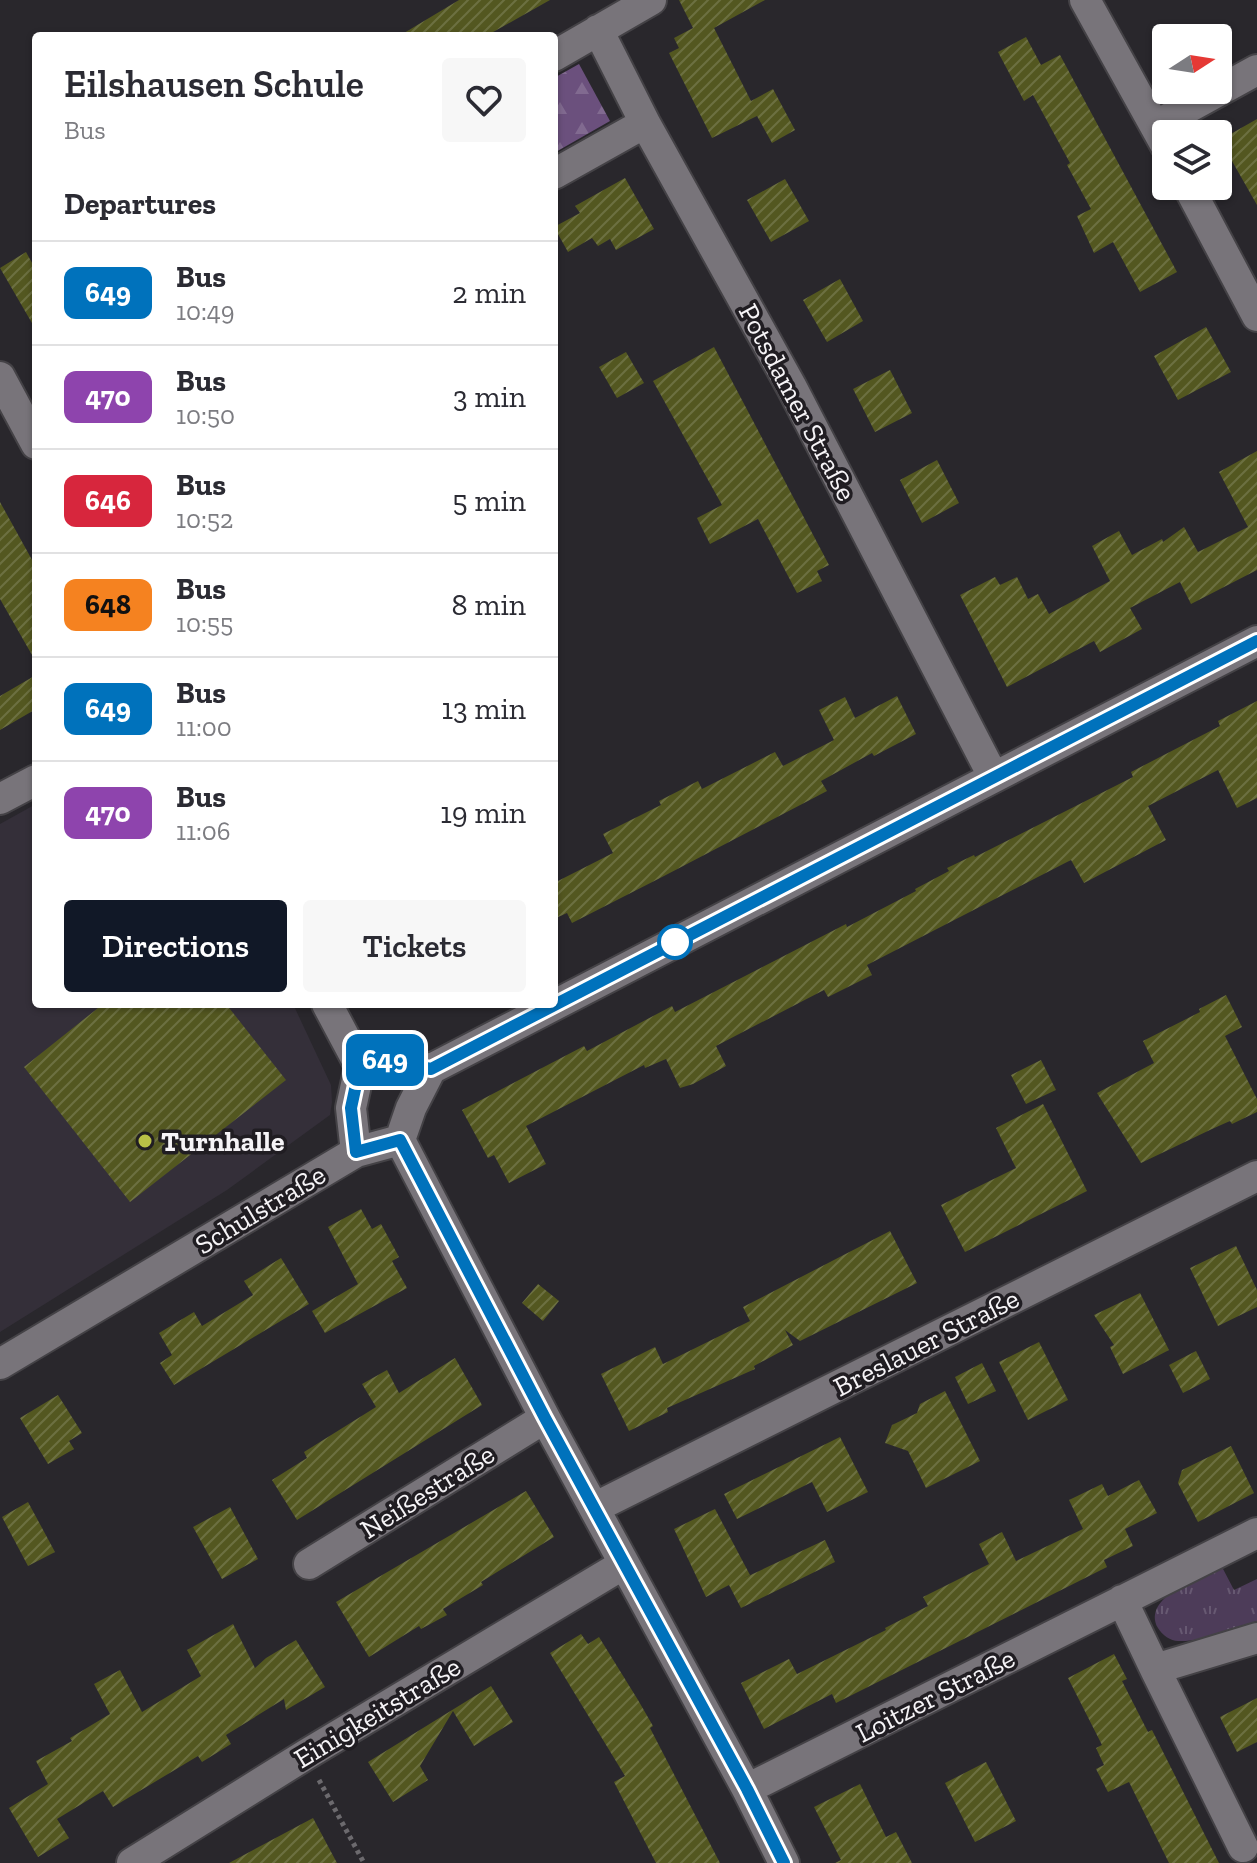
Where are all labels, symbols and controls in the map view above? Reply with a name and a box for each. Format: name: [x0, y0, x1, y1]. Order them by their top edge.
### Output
north arrow: [1152, 24, 1232, 104]
map controls: [1152, 24, 1232, 200]
button: heart: [442, 58, 526, 142]
text: Eilshausen Schule: [64, 61, 364, 107]
text: Bus: [64, 114, 106, 146]
button: layers: [1152, 120, 1232, 200]
text: Departures: [64, 186, 216, 222]
text: Bus: [176, 259, 226, 295]
text: 2 min: [452, 275, 526, 311]
text: 649: [85, 276, 131, 309]
text: 10:49: [176, 295, 235, 327]
street label: Potsdamer Straße: [732, 298, 863, 506]
text: Bus: [176, 363, 226, 399]
text: 3 min: [453, 379, 526, 415]
text: 470: [85, 380, 131, 413]
text: 10:50: [176, 399, 235, 431]
text: Bus: [176, 467, 226, 503]
text: 5 min: [452, 483, 526, 519]
text: 646: [85, 484, 131, 517]
text: 10:52: [176, 503, 234, 535]
text: Bus: [176, 571, 226, 607]
text: 8 min: [452, 587, 526, 623]
text: 648: [85, 588, 131, 621]
text: 10:55: [176, 607, 233, 639]
text: Bus: [176, 675, 226, 711]
text: 13 min: [441, 691, 526, 727]
text: 649: [85, 692, 131, 725]
text: 11:00: [176, 711, 232, 743]
text: Bus: [176, 779, 226, 815]
text: 19 min: [440, 795, 526, 831]
text: 470: [85, 796, 131, 829]
text: 11:06: [176, 815, 231, 847]
button: Directions: [64, 900, 287, 992]
button: Tickets: [303, 900, 526, 992]
unlabelled marker: [658, 925, 692, 959]
line badge: 649: [339, 1034, 431, 1086]
text: 649: [362, 1043, 408, 1076]
place label: Turnhalle: [161, 1125, 284, 1158]
marker: Turnhalle: [136, 1132, 154, 1150]
street label: Schulstraße: [189, 1158, 331, 1261]
street label: Breslauer Straße: [828, 1282, 1024, 1403]
street label: Neißestraße: [354, 1437, 500, 1546]
street label: Loitzer Straße: [850, 1641, 1020, 1750]
street label: Einigkeitstraße: [288, 1650, 466, 1775]

